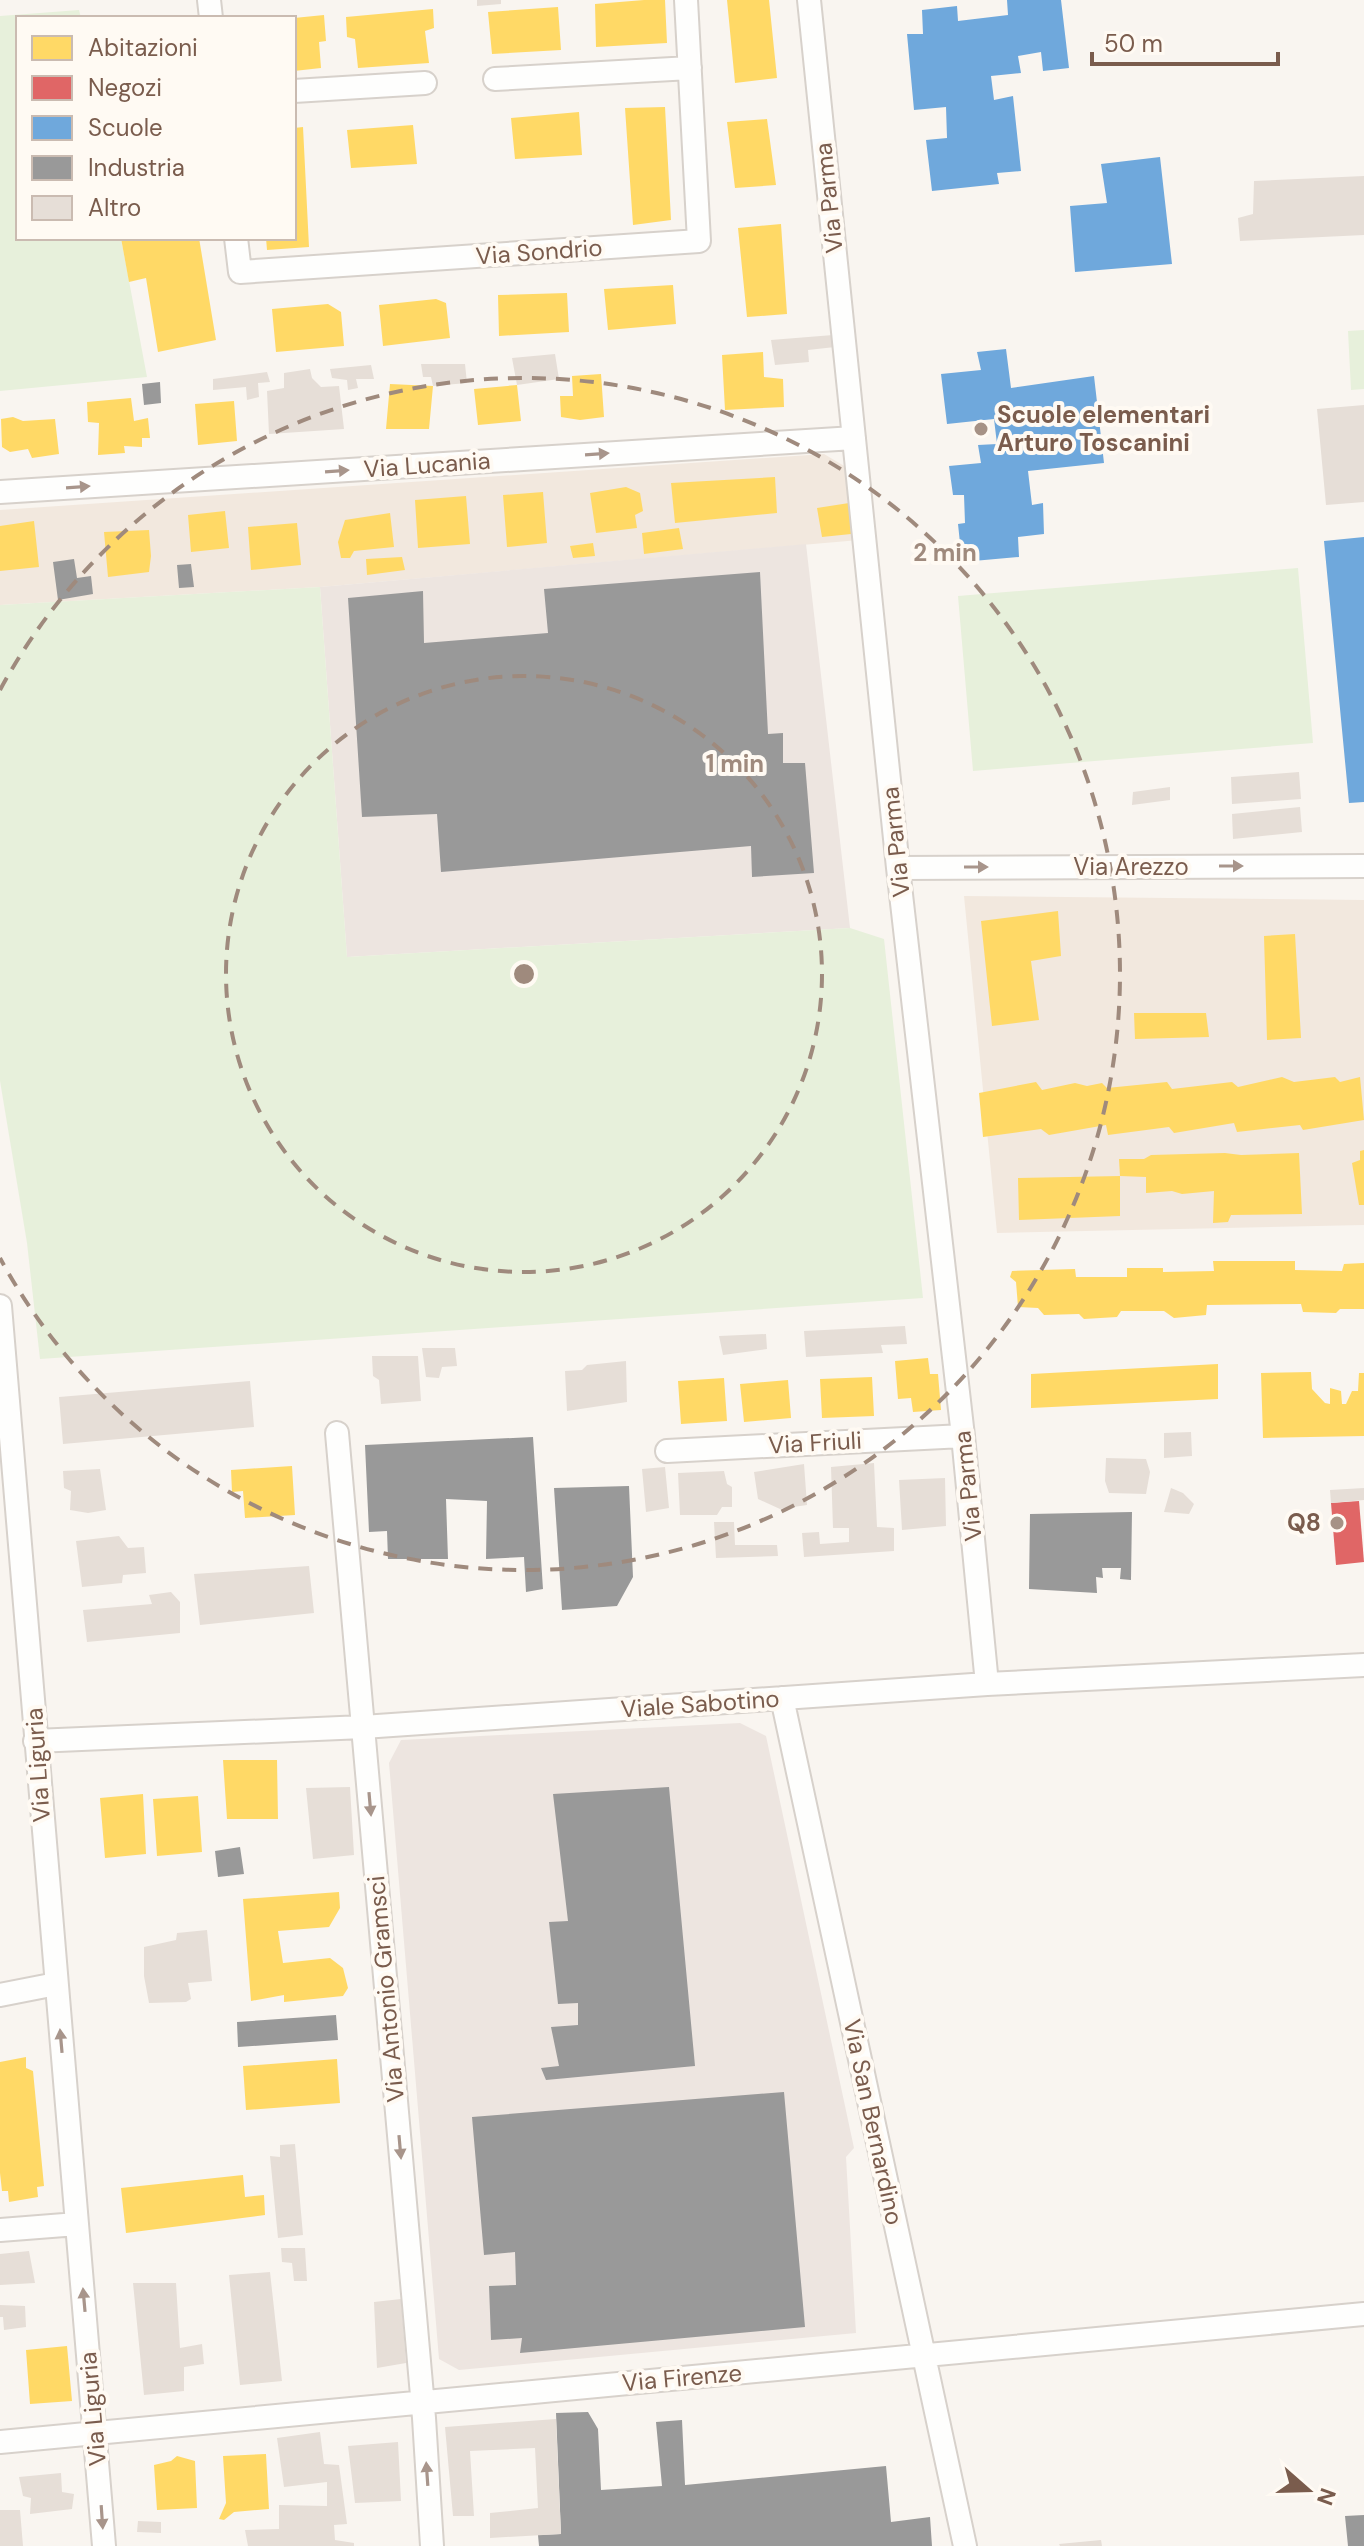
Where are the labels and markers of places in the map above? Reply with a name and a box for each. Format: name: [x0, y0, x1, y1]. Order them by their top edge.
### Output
place label: Scuole elementari Arturo Toscanini: [997, 399, 1210, 458]
marker: Scuole elementari Arturo Toscanini: [972, 420, 990, 438]
centre of rings: [510, 960, 538, 988]
place label: Q8: [1287, 1507, 1321, 1538]
marker: Q8: [1328, 1514, 1346, 1532]

